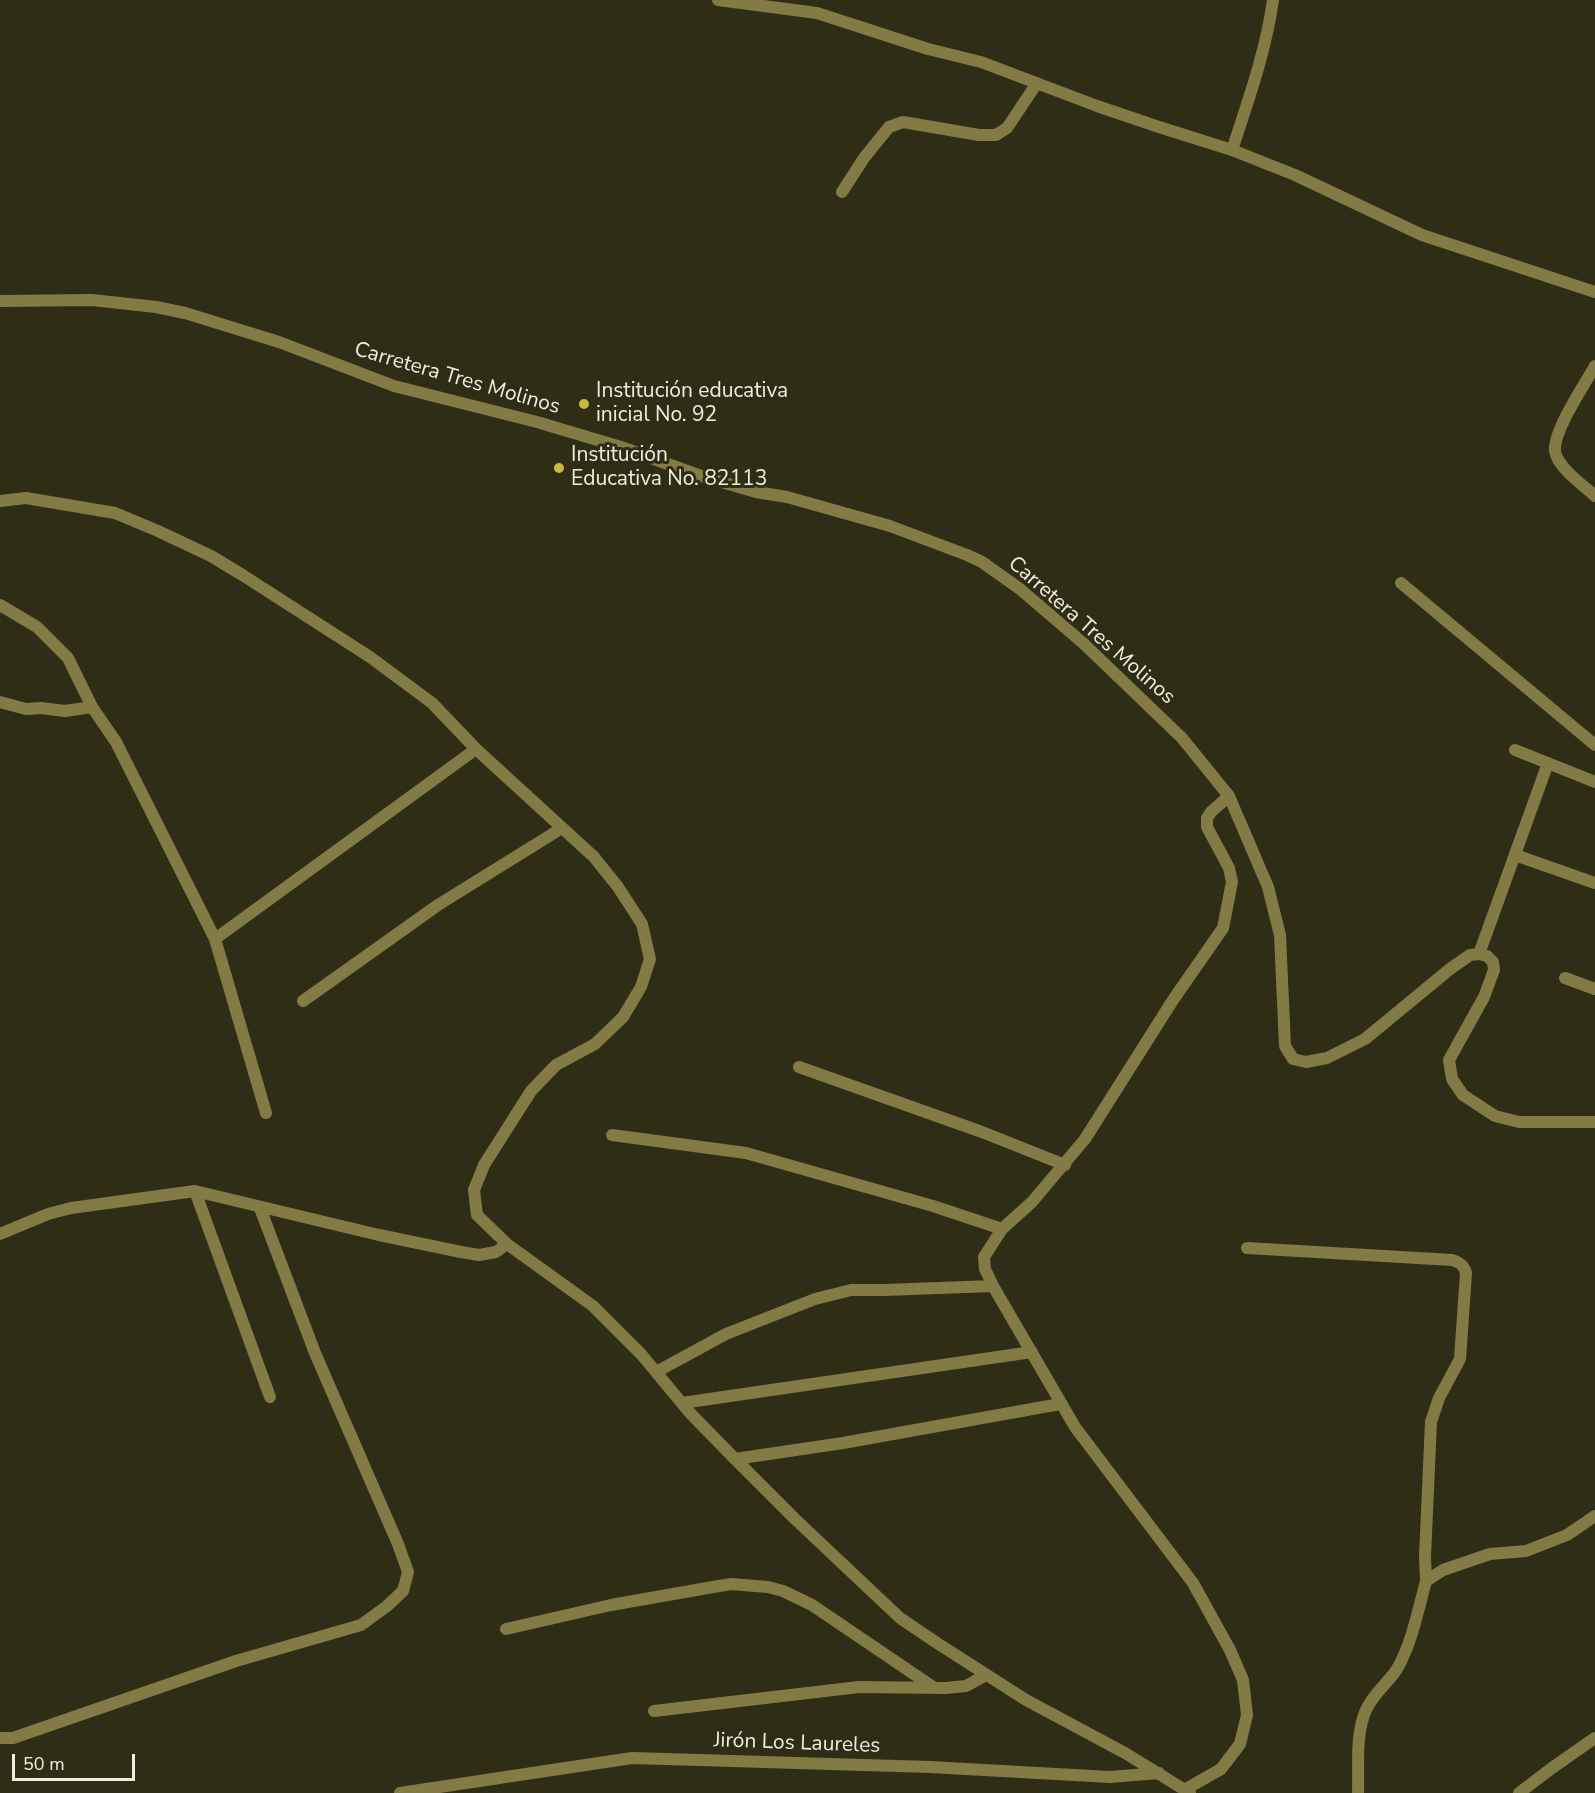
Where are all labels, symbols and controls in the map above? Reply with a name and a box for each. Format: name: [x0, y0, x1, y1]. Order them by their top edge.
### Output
street label: Carretera Tres Molinos: [351, 338, 563, 420]
place label: Institución educativa inicial No. 92: [596, 379, 788, 429]
marker: Institución educativa inicial No. 92: [577, 397, 591, 411]
place label: Institución Educativa No. 82113: [571, 443, 767, 493]
marker: Institución Educativa No. 82113: [552, 461, 566, 475]
street label: Carretera Tres Molinos: [1002, 552, 1180, 710]
street label: Jirón Los Laureles: [713, 1728, 881, 1760]
scale bar: [15, 1742, 138, 1780]
text: 50 m: [23, 1752, 65, 1776]

